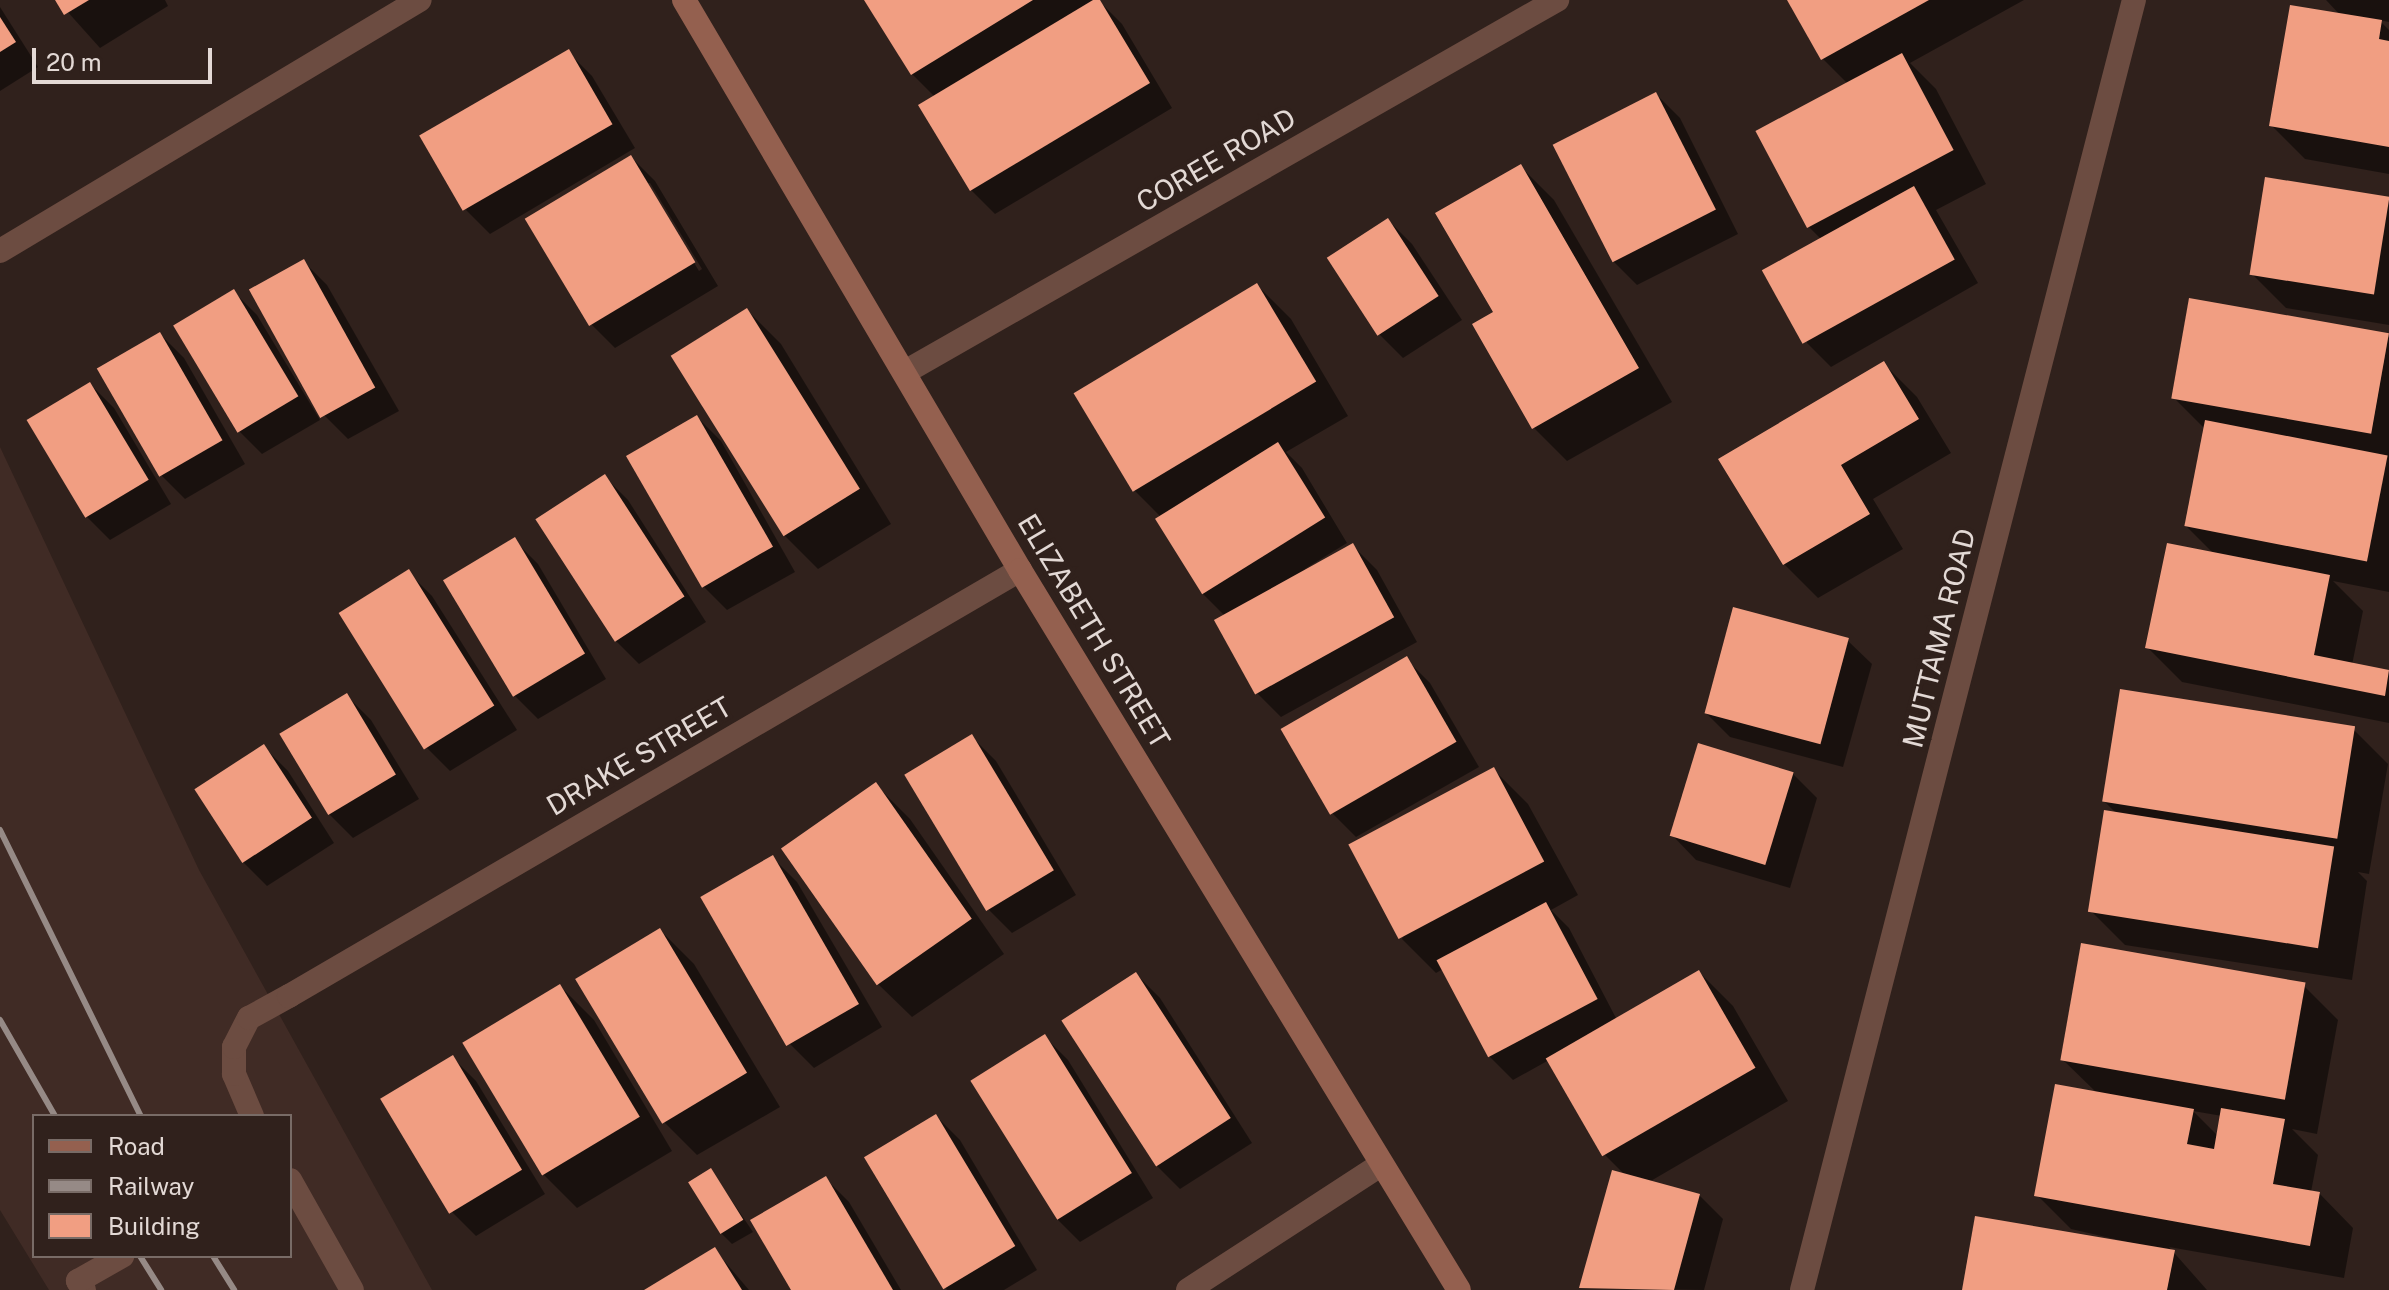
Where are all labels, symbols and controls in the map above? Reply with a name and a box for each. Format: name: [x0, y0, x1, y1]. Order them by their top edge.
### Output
scale bar: [36, 32, 216, 82]
text: 20 m: [46, 48, 102, 76]
street label: COREE ROAD: [1131, 101, 1301, 219]
street label: ELIZABETH STREET: [1011, 508, 1177, 754]
street label: MUTTAMA ROAD: [1896, 525, 1982, 751]
street label: DRAKE STREET: [541, 690, 737, 822]
legend: [32, 1114, 292, 1258]
text: Road: [108, 1132, 165, 1160]
text: Railway: [108, 1172, 194, 1200]
text: Building: [108, 1212, 200, 1240]

